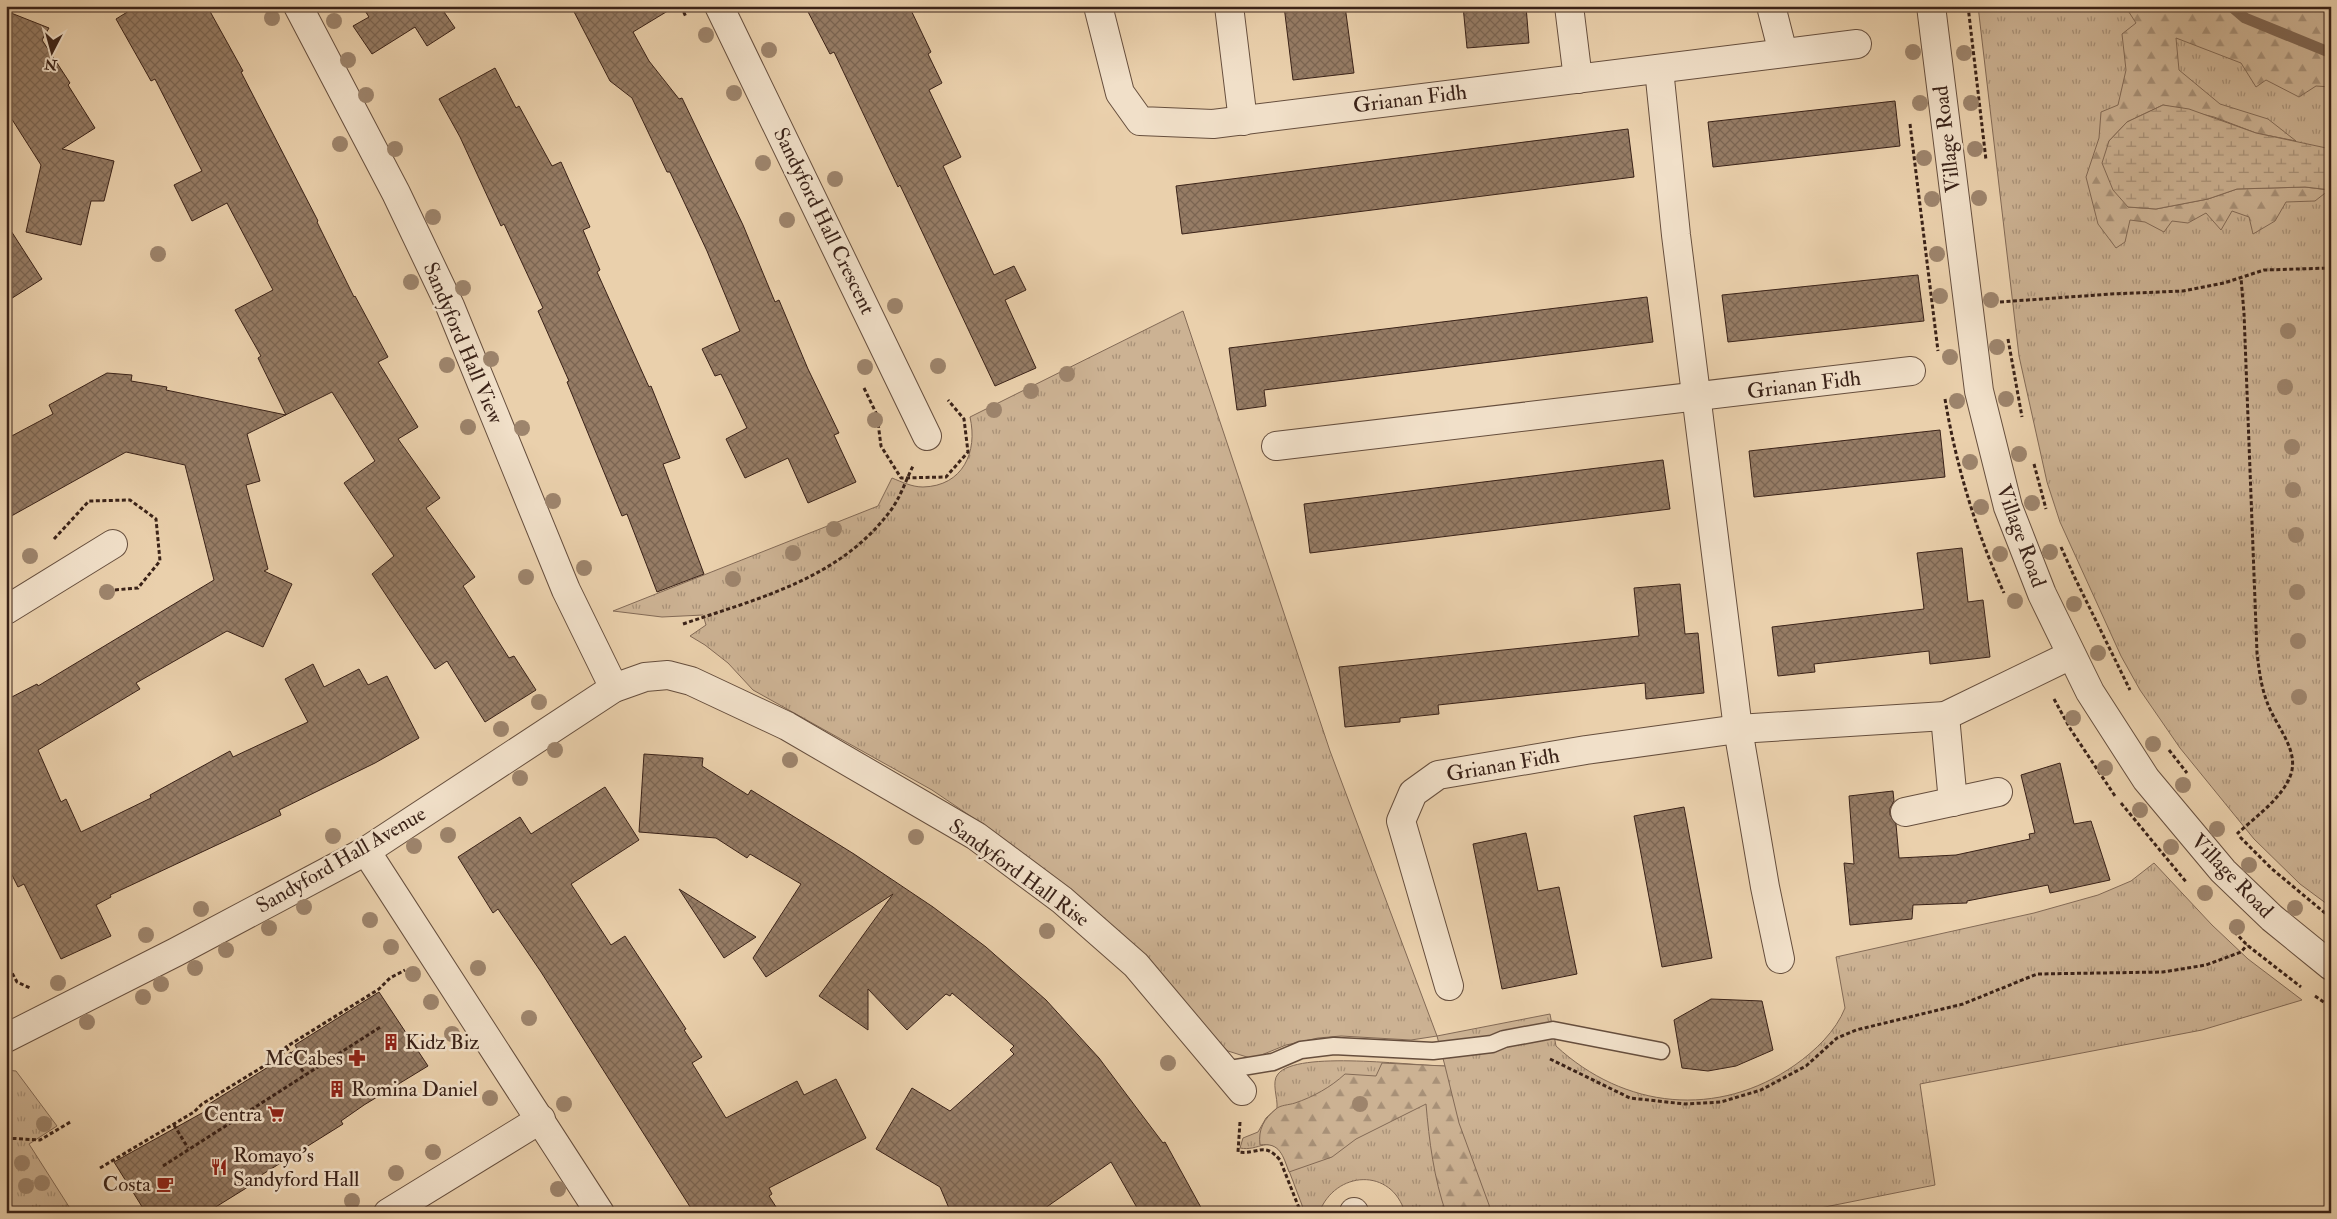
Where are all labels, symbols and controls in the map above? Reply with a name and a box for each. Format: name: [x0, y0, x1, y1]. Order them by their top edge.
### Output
north arrow: [28, 28, 78, 78]
text: N: [43, 55, 59, 74]
street label: Grianan Fidh: [1352, 79, 1468, 119]
street label: Village Road: [1927, 84, 1967, 194]
street label: Sandyford Hall Crescent: [767, 123, 881, 319]
street label: Sandyford Hall View: [417, 258, 510, 429]
street label: Grianan Fidh: [1746, 365, 1862, 405]
street label: Village Road: [1990, 481, 2052, 592]
street label: Grianan Fidh: [1444, 742, 1562, 788]
street label: Sandyford Hall Avenue: [251, 800, 431, 920]
street label: Sandyford Hall Rise: [943, 813, 1095, 933]
street label: Village Road: [2185, 828, 2279, 924]
place label: Kidz Biz: [405, 1029, 479, 1056]
building icon: Kidz Biz: [381, 1032, 401, 1052]
place label: McCabes: [264, 1045, 343, 1072]
pharmacy icon: McCabes: [347, 1048, 367, 1068]
place label: Romina Daniel: [351, 1076, 479, 1103]
building icon: Romina Daniel: [327, 1079, 347, 1099]
place label: Centra: [204, 1101, 262, 1128]
supermarket icon: Centra: [266, 1104, 286, 1124]
place label: Romayo's Sandyford Hall: [233, 1142, 360, 1193]
restaurant icon: Romayo's Sandyford Hall: [209, 1157, 229, 1177]
place label: Costa: [103, 1171, 151, 1198]
cafe icon: Costa: [155, 1174, 175, 1194]

